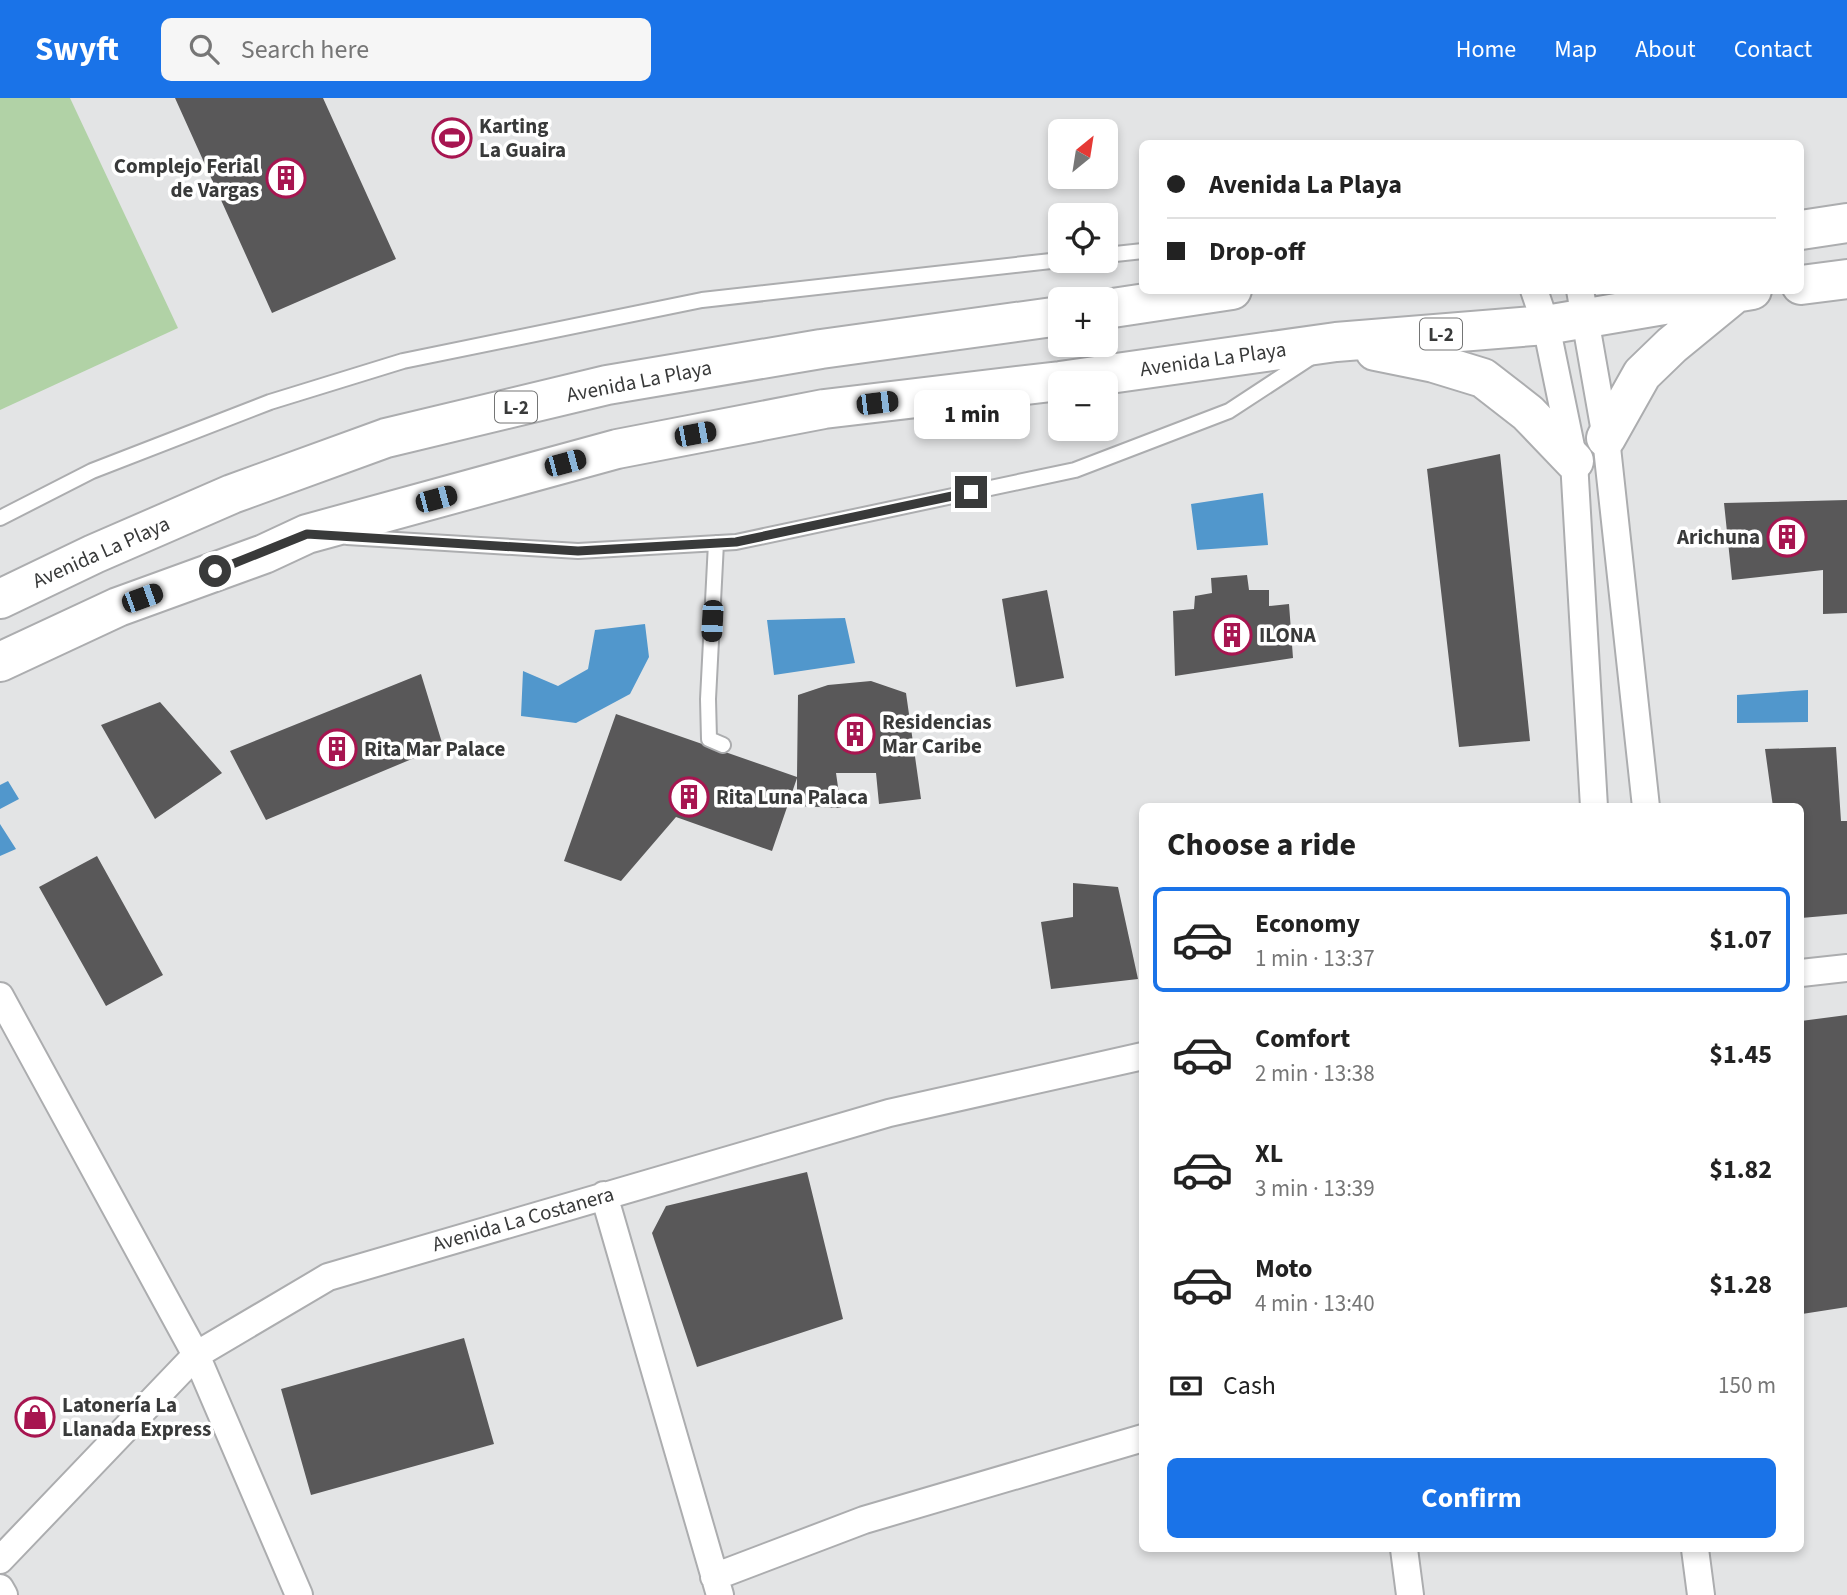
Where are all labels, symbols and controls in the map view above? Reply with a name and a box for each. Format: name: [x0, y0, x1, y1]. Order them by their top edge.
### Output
search box: [161, 18, 651, 81]
text: Swyft: [35, 26, 119, 73]
icon: search: [185, 30, 223, 68]
text: Search here: [241, 31, 369, 68]
text: Home: [1456, 32, 1516, 67]
text: Map: [1554, 32, 1597, 67]
text: About: [1635, 32, 1696, 67]
text: Contact: [1734, 32, 1812, 67]
place label: Karting La Guaira: [479, 111, 566, 165]
sports icon: Karting La Guaira: [431, 117, 473, 159]
north arrow: [1048, 119, 1118, 189]
map controls: [1048, 119, 1118, 441]
place label: Complejo Ferial de Vargas: [114, 151, 259, 205]
building icon: Complejo Ferial de Vargas: [265, 157, 307, 199]
text: Avenida La Playa: [1209, 166, 1402, 203]
button: locate: [1048, 203, 1118, 273]
text: Drop-off: [1209, 233, 1305, 270]
button: +: [1048, 287, 1118, 357]
road number: L-2: [1420, 318, 1462, 350]
street label: Avenida La Playa: [1138, 334, 1288, 384]
street label: Avenida La Playa: [564, 352, 714, 410]
button: −: [1048, 371, 1118, 441]
car: [855, 390, 900, 416]
callout: 1 min: [913, 390, 1029, 440]
road number: L-2: [495, 392, 537, 422]
text: 1 min: [944, 398, 1000, 431]
car: [673, 420, 718, 448]
car: [542, 447, 589, 479]
route end: [955, 476, 987, 508]
car: [413, 483, 460, 515]
street label: Avenida La Playa: [28, 508, 174, 596]
building icon: Arichuna: [1766, 516, 1808, 558]
place label: Arichuna: [1676, 522, 1760, 552]
route start: [199, 555, 231, 587]
car: [119, 581, 166, 615]
car: [701, 599, 724, 643]
building icon: ILONA: [1211, 614, 1253, 656]
place label: ILONA: [1259, 620, 1317, 650]
place label: Residencias Mar Caribe: [882, 707, 992, 761]
building icon: Residencias Mar Caribe: [834, 713, 876, 755]
building icon: Rita Mar Palace: [316, 728, 358, 770]
place label: Rita Mar Palace: [364, 734, 505, 764]
building icon: Rita Luna Palaca: [668, 776, 710, 818]
place label: Rita Luna Palaca: [716, 782, 868, 812]
text: Choose a ride: [1167, 822, 1356, 868]
text: Economy: [1255, 905, 1360, 942]
icon: car: [1171, 908, 1234, 971]
text: $1.07: [1709, 921, 1772, 958]
text: 1 min · 13:37: [1255, 942, 1375, 975]
text: Comfort: [1255, 1020, 1350, 1057]
icon: car: [1171, 1023, 1234, 1086]
text: $1.45: [1709, 1036, 1772, 1073]
text: 2 min · 13:38: [1255, 1057, 1375, 1090]
text: XL: [1255, 1135, 1283, 1172]
icon: car: [1171, 1138, 1234, 1201]
text: $1.82: [1709, 1151, 1772, 1188]
text: 3 min · 13:39: [1255, 1172, 1375, 1205]
street label: Avenida La Costanera: [429, 1179, 617, 1259]
text: Moto: [1255, 1250, 1312, 1287]
icon: car: [1171, 1253, 1234, 1316]
text: $1.28: [1709, 1266, 1772, 1303]
text: 4 min · 13:40: [1255, 1287, 1375, 1320]
icon: cash: [1167, 1367, 1205, 1405]
text: Cash: [1223, 1367, 1276, 1404]
text: 150 m: [1718, 1369, 1776, 1402]
place label: Latonería La Llanada Express: [62, 1390, 211, 1444]
shop icon: Latonería La Llanada Express: [14, 1396, 56, 1438]
button: Confirm: [1167, 1458, 1776, 1538]

